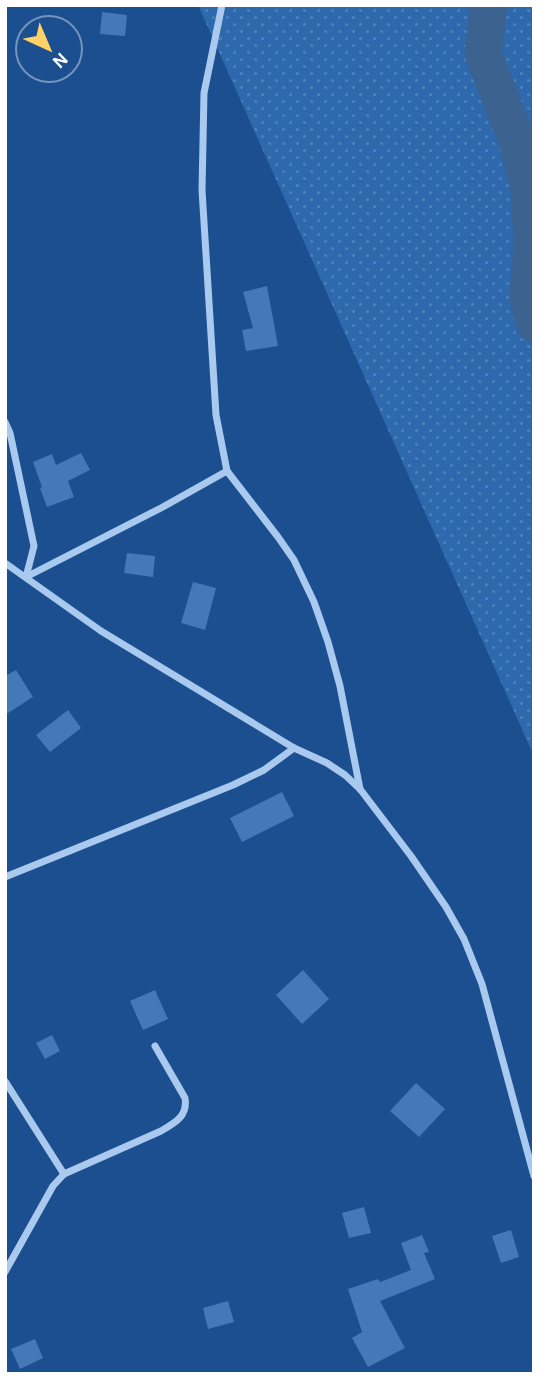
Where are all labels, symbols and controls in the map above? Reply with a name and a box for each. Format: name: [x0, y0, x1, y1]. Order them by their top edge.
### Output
north arrow: [14, 14, 84, 84]
text: N: [48, 49, 71, 72]

